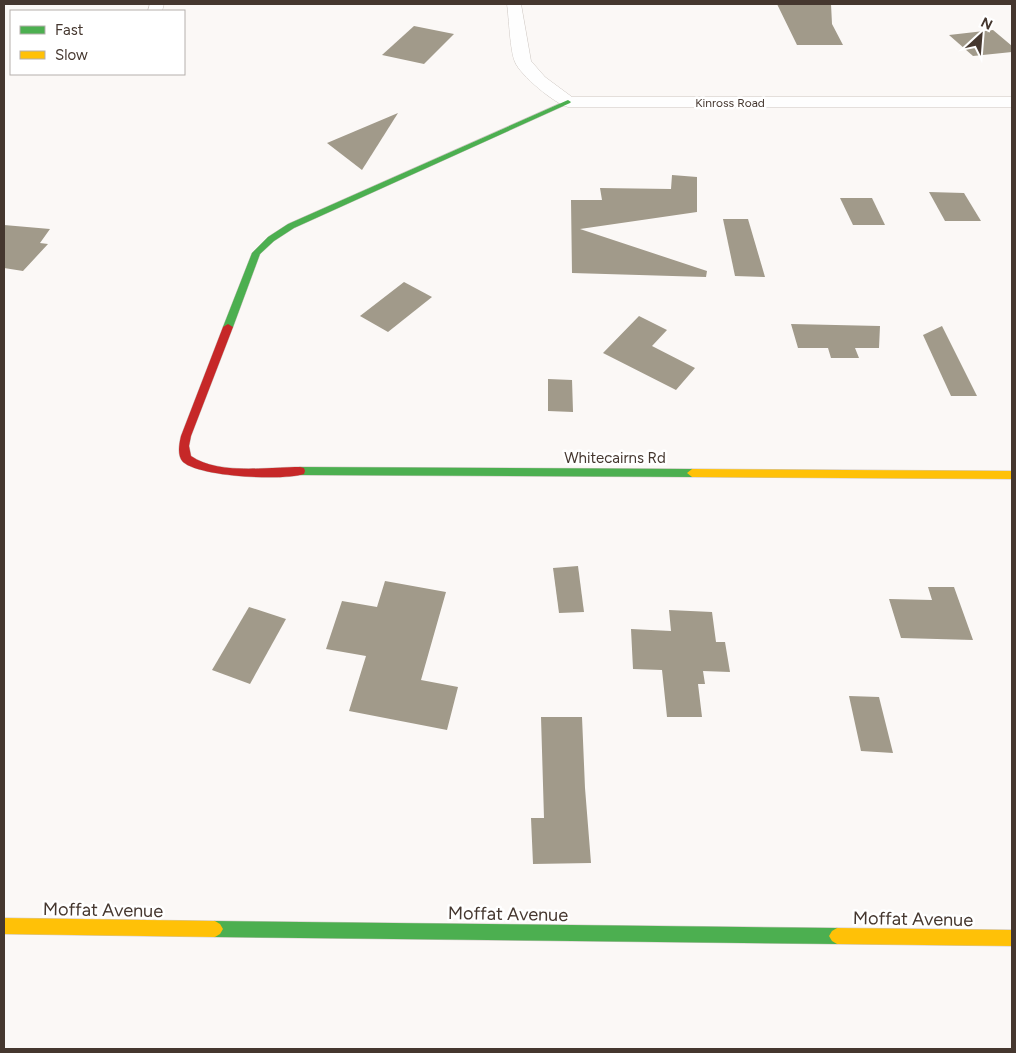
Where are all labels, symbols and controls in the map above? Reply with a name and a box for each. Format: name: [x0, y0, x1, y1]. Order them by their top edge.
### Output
legend: [10, 10, 185, 75]
north arrow: [956, 10, 1006, 60]
text: N: [978, 14, 995, 34]
text: Fast: [55, 21, 84, 39]
text: Slow: [55, 46, 88, 64]
street label: Kinross Road: [695, 96, 765, 110]
street label: Whitecairns Rd: [564, 449, 666, 467]
street label: Moffat Avenue: [43, 898, 163, 922]
street label: Moffat Avenue: [448, 902, 568, 926]
street label: Moffat Avenue: [853, 907, 973, 931]

